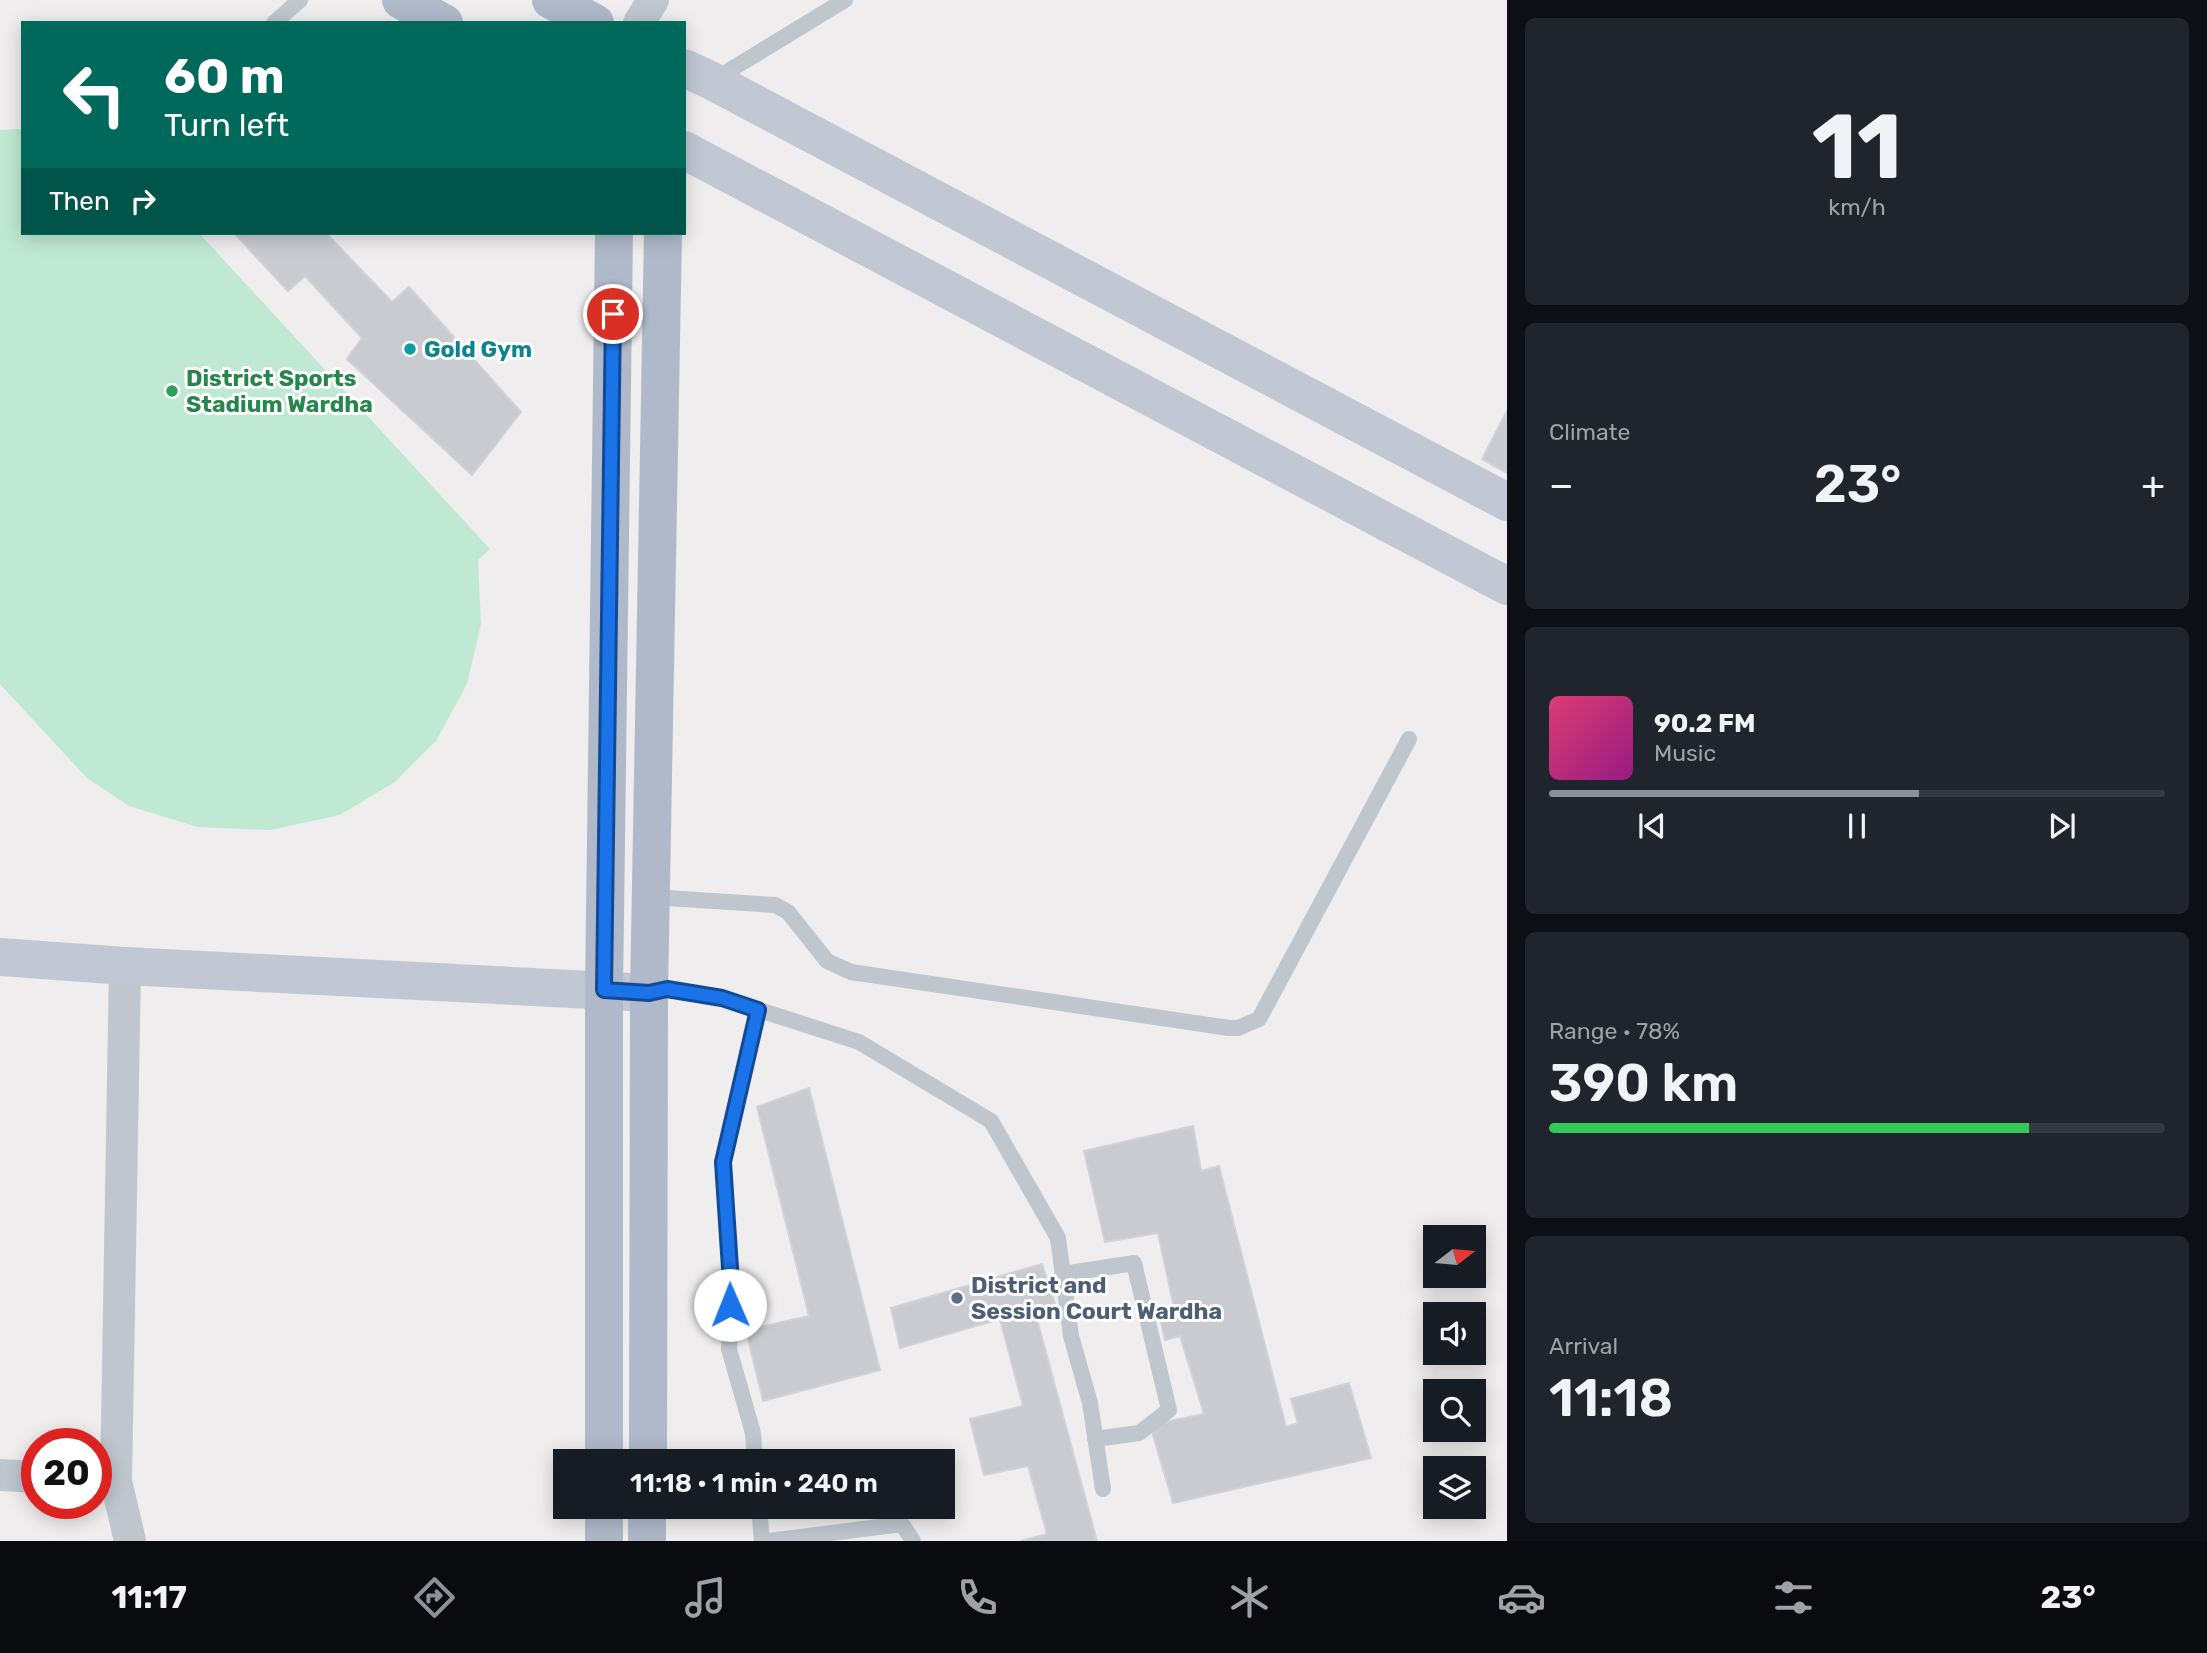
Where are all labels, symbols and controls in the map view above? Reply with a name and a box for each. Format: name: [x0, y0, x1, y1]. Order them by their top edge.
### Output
text: 60 m: [164, 47, 285, 105]
icon: left: [49, 49, 140, 140]
text: 11: [1812, 93, 1902, 201]
text: Turn left: [164, 106, 289, 144]
icon: right: [124, 182, 162, 220]
text: Then: [49, 186, 110, 217]
text: km/h: [1828, 193, 1886, 221]
pin: [583, 284, 643, 344]
icon: arrive: [594, 295, 632, 333]
place label: Gold Gym: [424, 335, 532, 363]
marker: Gold Gym: [402, 341, 418, 357]
place label: District Sports Stadium Wardha: [186, 364, 373, 418]
marker: District Sports Stadium Wardha: [164, 383, 180, 399]
text: Climate: [1549, 418, 1630, 446]
text: 23°: [1814, 453, 1901, 515]
text: −: [1549, 462, 1574, 508]
text: +: [2141, 462, 2165, 508]
text: 90.2 FM: [1654, 708, 1756, 739]
text: Music: [1654, 739, 1716, 767]
icon: previous: [1633, 807, 1671, 845]
icon: pause: [1838, 807, 1876, 845]
icon: next: [2043, 807, 2081, 845]
text: Range · 78%: [1549, 1017, 1680, 1045]
text: 390 km: [1549, 1052, 1738, 1114]
north arrow: [1423, 1225, 1486, 1288]
map controls: [1423, 1225, 1486, 1519]
position arrow: [693, 1268, 767, 1342]
place label: District and Session Court Wardha: [971, 1271, 1222, 1325]
marker: District and Session Court Wardha: [949, 1290, 965, 1306]
button: sound: [1423, 1302, 1486, 1365]
text: Arrival: [1549, 1332, 1618, 1360]
text: 11:18: [1549, 1367, 1673, 1429]
button: search: [1423, 1379, 1486, 1442]
speed limit sign: 20: [21, 1428, 112, 1519]
button: layers: [1423, 1456, 1486, 1519]
text: 11:18 · 1 min · 240 m: [630, 1468, 878, 1499]
icon: directions: [410, 1573, 459, 1622]
icon: music: [681, 1573, 730, 1622]
icon: phone: [953, 1573, 1002, 1622]
icon: climate: [1225, 1573, 1274, 1622]
icon: car: [1497, 1573, 1546, 1622]
icon: filters: [1769, 1573, 1818, 1622]
text: 11:17: [111, 1578, 187, 1616]
text: 23°: [2041, 1578, 2096, 1616]

